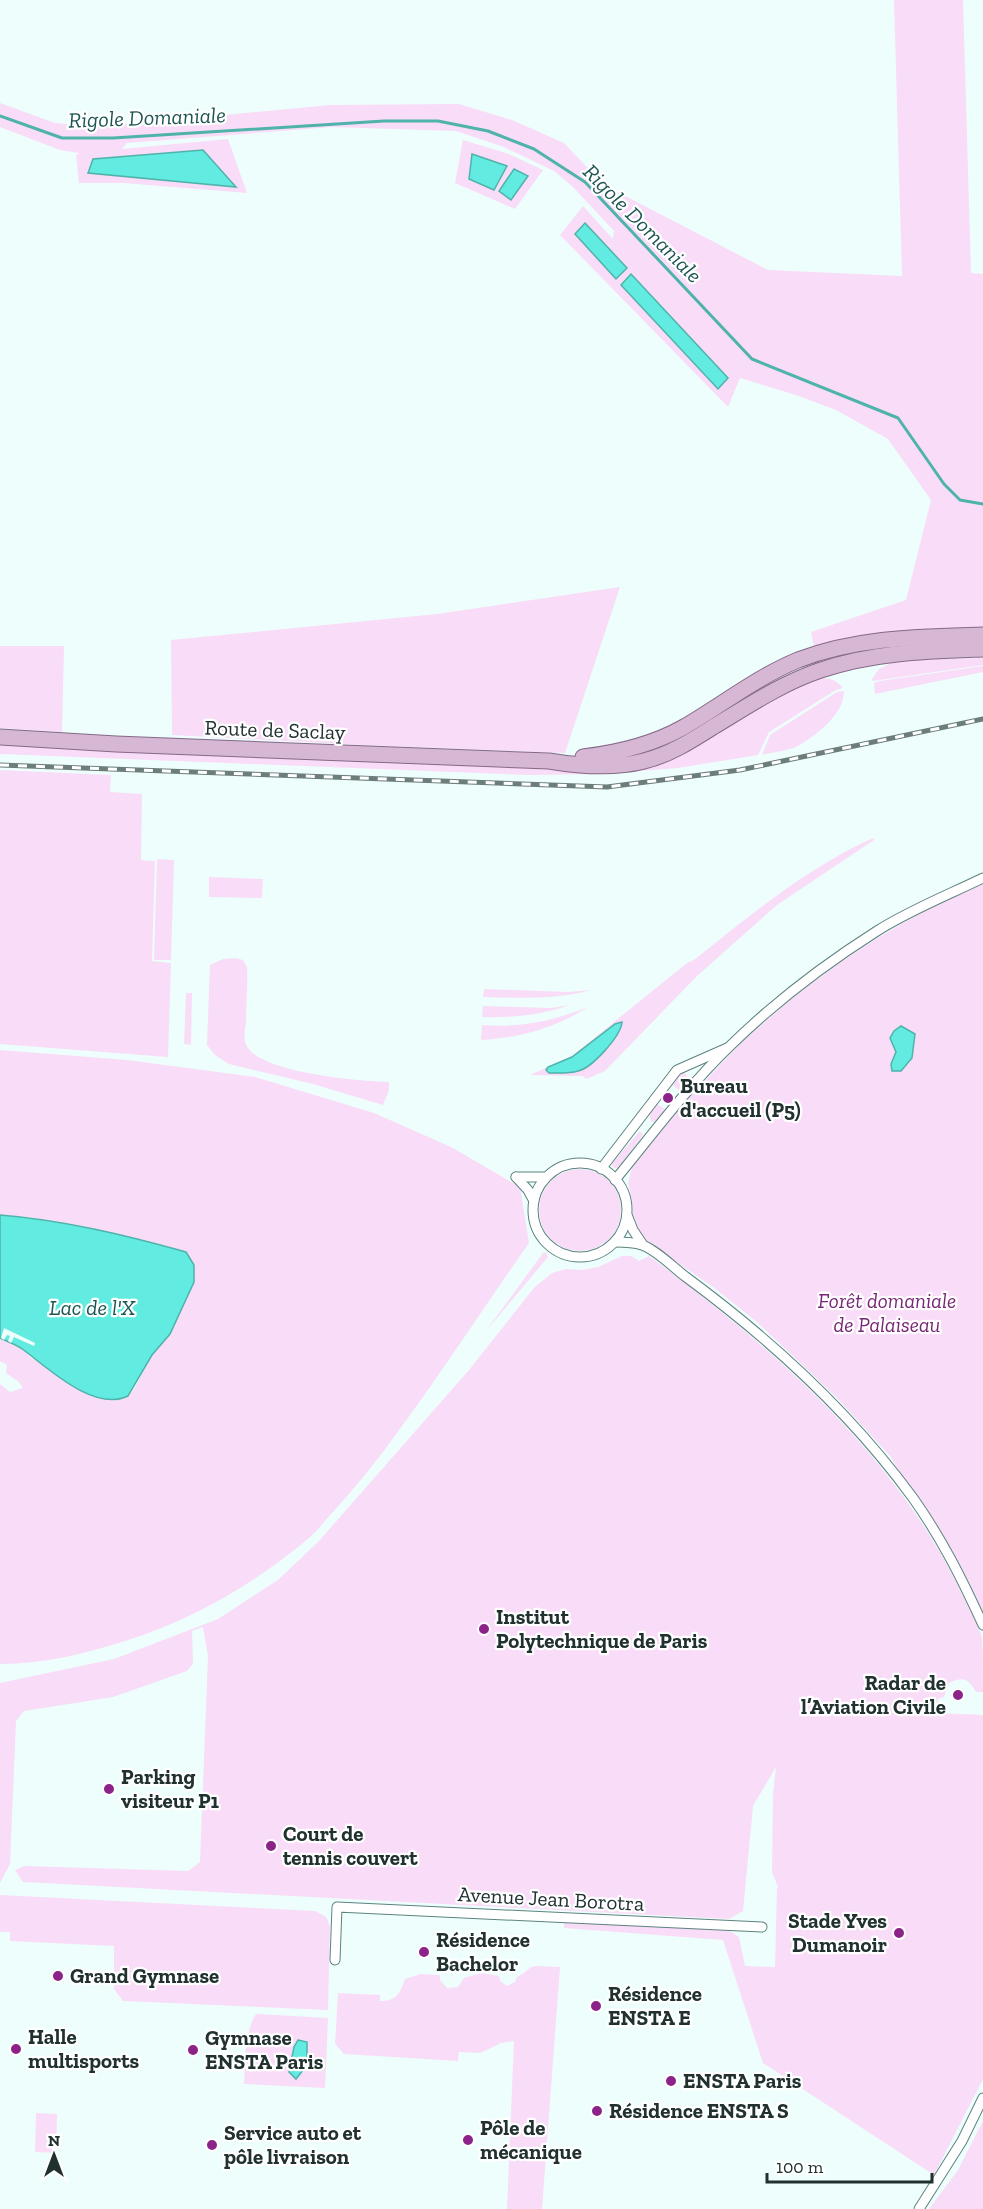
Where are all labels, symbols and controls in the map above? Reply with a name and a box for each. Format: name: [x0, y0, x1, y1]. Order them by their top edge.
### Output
water label: Rigole Domaniale: [68, 101, 226, 134]
water label: Rigole Domaniale: [577, 158, 708, 289]
street label: Route de Saclay: [204, 715, 346, 744]
place label: Bureau d'accueil (P5): [680, 1073, 801, 1122]
marker: Bureau d'accueil (P5): [661, 1091, 675, 1105]
park label: Forêt domaniale de Palaiseau: [818, 1288, 956, 1337]
water label: Lac de l'X: [49, 1294, 136, 1321]
place label: Institut Polytechnique de Paris: [496, 1604, 708, 1653]
marker: Institut Polytechnique de Paris: [477, 1622, 491, 1636]
place label: Radar de l’Aviation Civile: [801, 1670, 946, 1719]
marker: Radar de l’Aviation Civile: [951, 1688, 965, 1702]
place label: Parking visiteur P1: [121, 1764, 219, 1813]
marker: Parking visiteur P1: [102, 1782, 116, 1796]
place label: Court de tennis couvert: [283, 1821, 418, 1870]
marker: Court de tennis couvert: [264, 1839, 278, 1853]
street label: Avenue Jean Borotra: [457, 1881, 645, 1916]
place label: Stade Yves Dumanoir: [788, 1908, 887, 1957]
marker: Stade Yves Dumanoir: [892, 1926, 906, 1940]
place label: Résidence Bachelor: [436, 1927, 530, 1976]
marker: Résidence Bachelor: [417, 1945, 431, 1959]
place label: Grand Gymnase: [70, 1963, 219, 1988]
marker: Grand Gymnase: [51, 1969, 65, 1983]
place label: Résidence ENSTA E: [608, 1981, 702, 2030]
marker: Résidence ENSTA E: [589, 1999, 603, 2013]
place label: Halle multisports: [28, 2024, 140, 2073]
place label: Gymnase ENSTA Paris: [205, 2025, 324, 2074]
marker: Halle multisports: [9, 2042, 23, 2056]
marker: Gymnase ENSTA Paris: [186, 2043, 200, 2057]
place label: ENSTA Paris: [683, 2068, 802, 2093]
marker: ENSTA Paris: [664, 2074, 678, 2088]
place label: Résidence ENSTA S: [609, 2098, 789, 2123]
marker: Résidence ENSTA S: [590, 2104, 604, 2118]
place label: Pôle de mécanique: [480, 2115, 582, 2164]
place label: Service auto et pôle livraison: [224, 2120, 362, 2169]
north arrow: [24, 2125, 84, 2185]
text: N: [48, 2131, 60, 2150]
marker: Pôle de mécanique: [461, 2133, 475, 2147]
marker: Service auto et pôle livraison: [205, 2138, 219, 2152]
scale bar: [767, 2146, 932, 2184]
text: 100 m: [776, 2156, 824, 2178]

